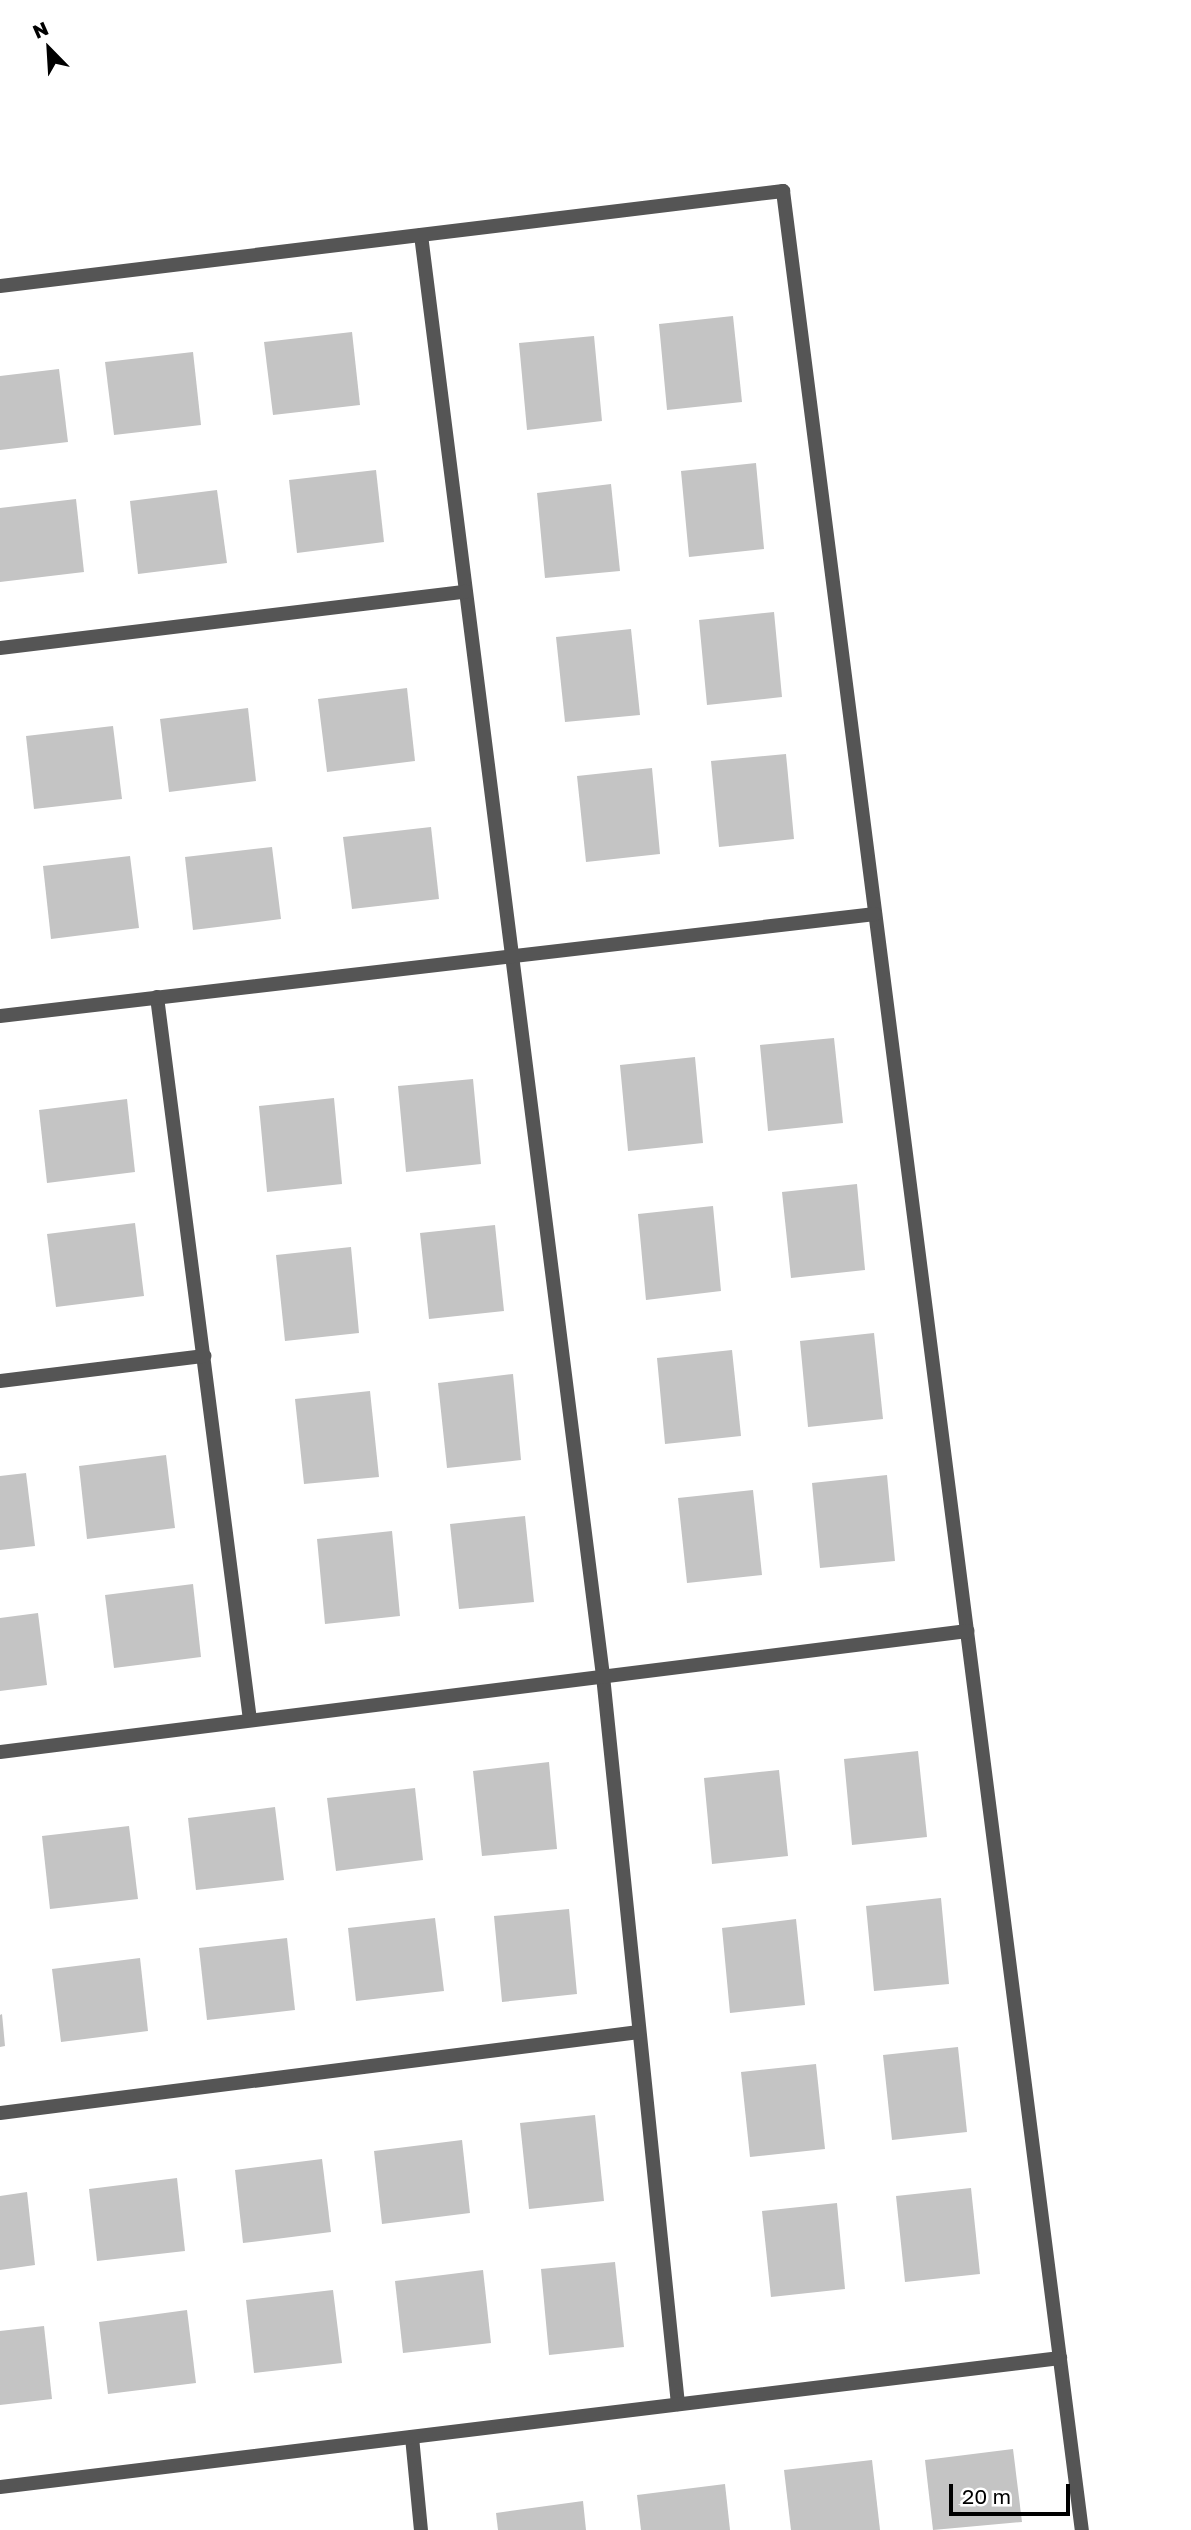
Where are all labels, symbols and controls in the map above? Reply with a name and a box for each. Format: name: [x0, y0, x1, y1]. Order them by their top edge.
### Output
north arrow: [14, 14, 84, 84]
text: N: [29, 16, 52, 43]
scale bar: [953, 2470, 1074, 2514]
text: 20 m: [962, 2483, 1011, 2509]

